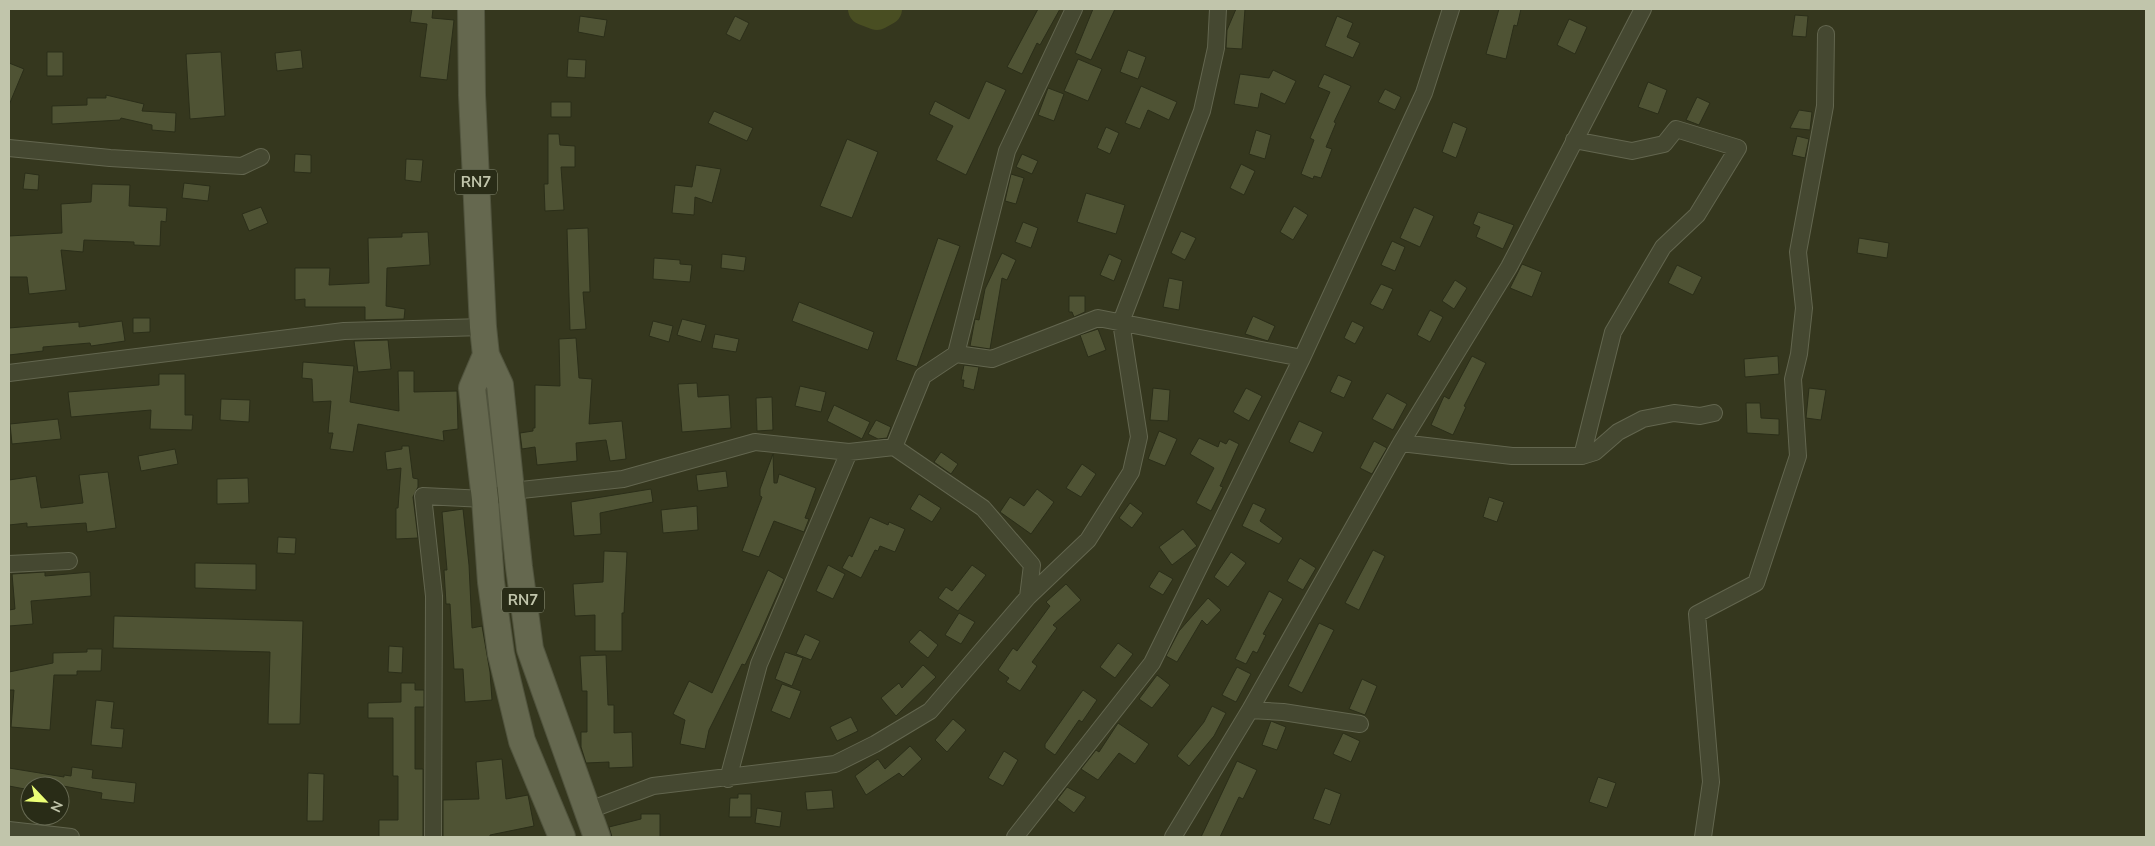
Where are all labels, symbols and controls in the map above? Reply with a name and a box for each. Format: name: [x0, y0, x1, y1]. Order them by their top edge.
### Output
road number: RN7: [455, 170, 497, 194]
road number: RN7: [502, 588, 544, 612]
north arrow: [20, 776, 70, 826]
text: N: [46, 798, 67, 815]

